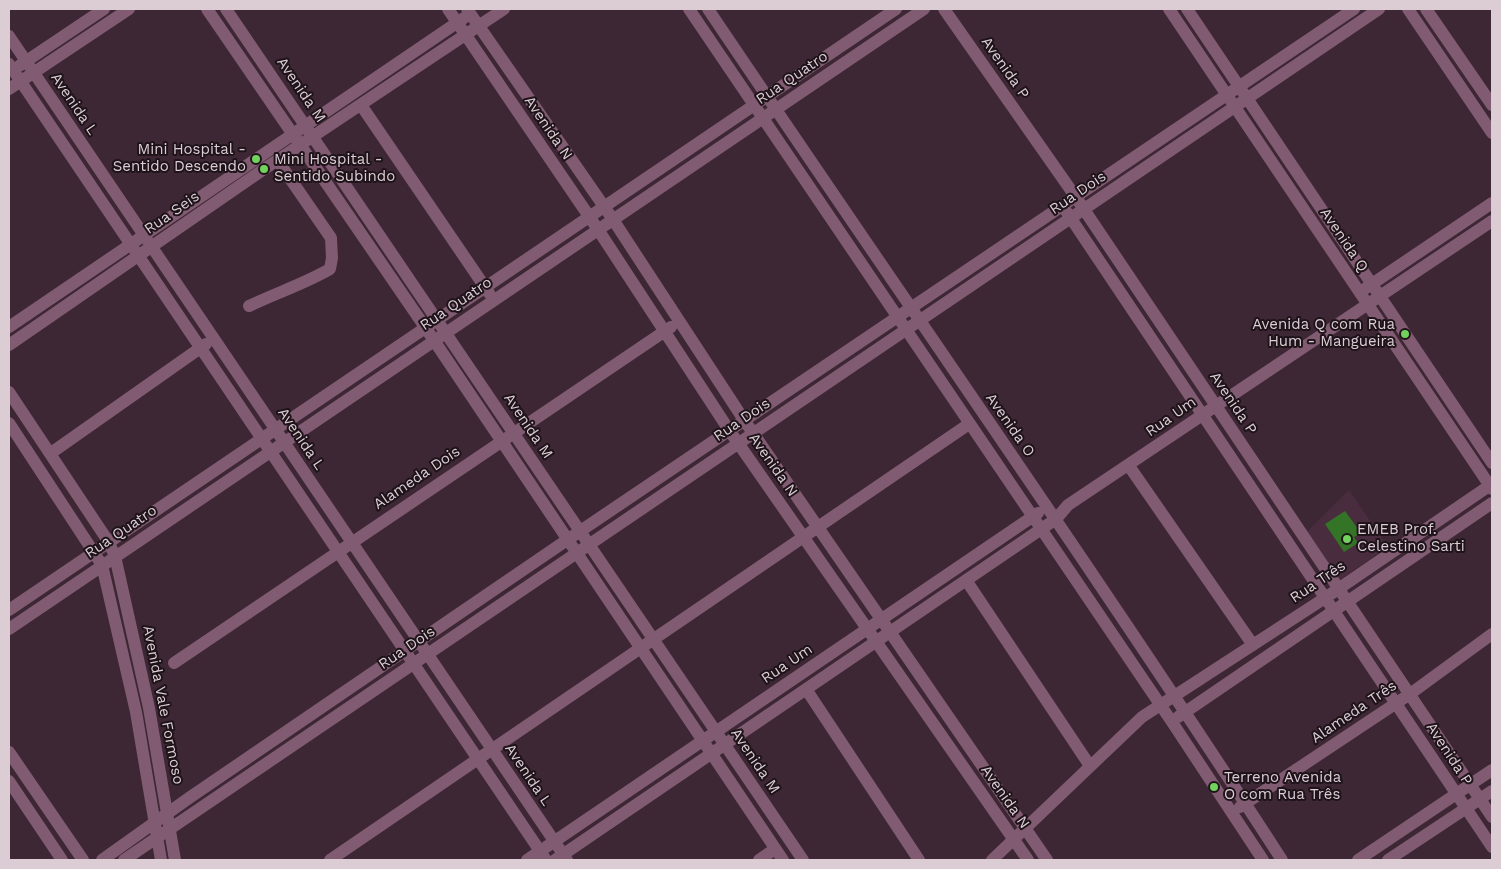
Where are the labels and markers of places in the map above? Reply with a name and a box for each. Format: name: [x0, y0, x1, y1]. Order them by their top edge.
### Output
place label: Mini Hospital - Sentido Descendo: [113, 141, 246, 176]
place label: Mini Hospital - Sentido Subindo: [274, 151, 395, 186]
marker: Mini Hospital - Sentido Descendo: [250, 153, 262, 165]
marker: Mini Hospital - Sentido Subindo: [258, 163, 270, 175]
place label: Avenida Q com Rua Hum - Mangueira: [1252, 316, 1395, 351]
marker: Avenida Q com Rua Hum - Mangueira: [1399, 328, 1411, 340]
place label: EMEB Prof. Celestino Sarti: [1357, 521, 1465, 556]
marker: EMEB Prof. Celestino Sarti: [1341, 533, 1353, 545]
place label: Terreno Avenida O com Rua Três: [1224, 769, 1341, 804]
marker: Terreno Avenida O com Rua Três: [1208, 781, 1220, 793]

